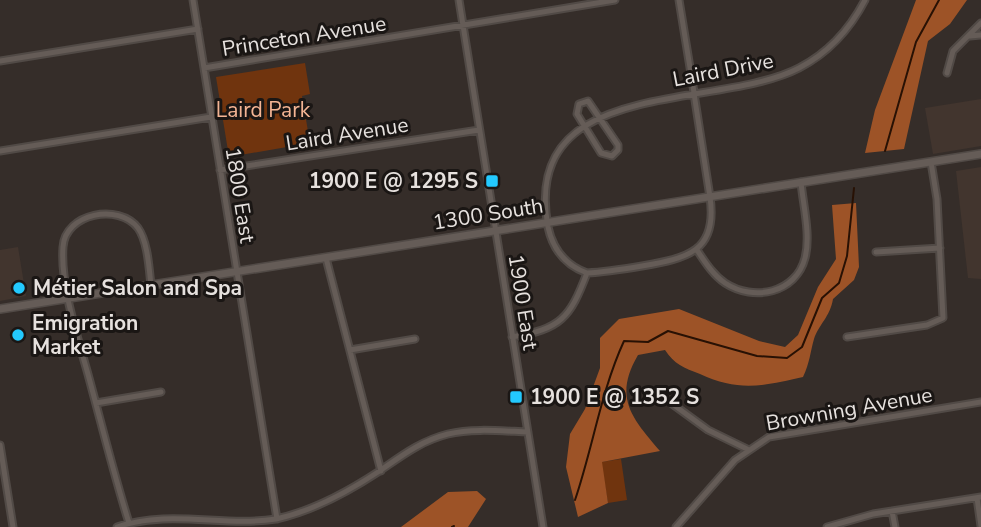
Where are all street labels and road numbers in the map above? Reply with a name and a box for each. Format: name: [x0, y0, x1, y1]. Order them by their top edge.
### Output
street label: Princeton Avenue: [220, 9, 388, 63]
street label: Laird Drive: [670, 47, 776, 93]
street label: Laird Avenue: [284, 110, 410, 158]
street label: 1800 East: [219, 145, 261, 245]
street label: 1300 South: [431, 191, 545, 237]
street label: 1900 East: [502, 252, 544, 352]
street label: Browning Avenue: [764, 381, 934, 437]

